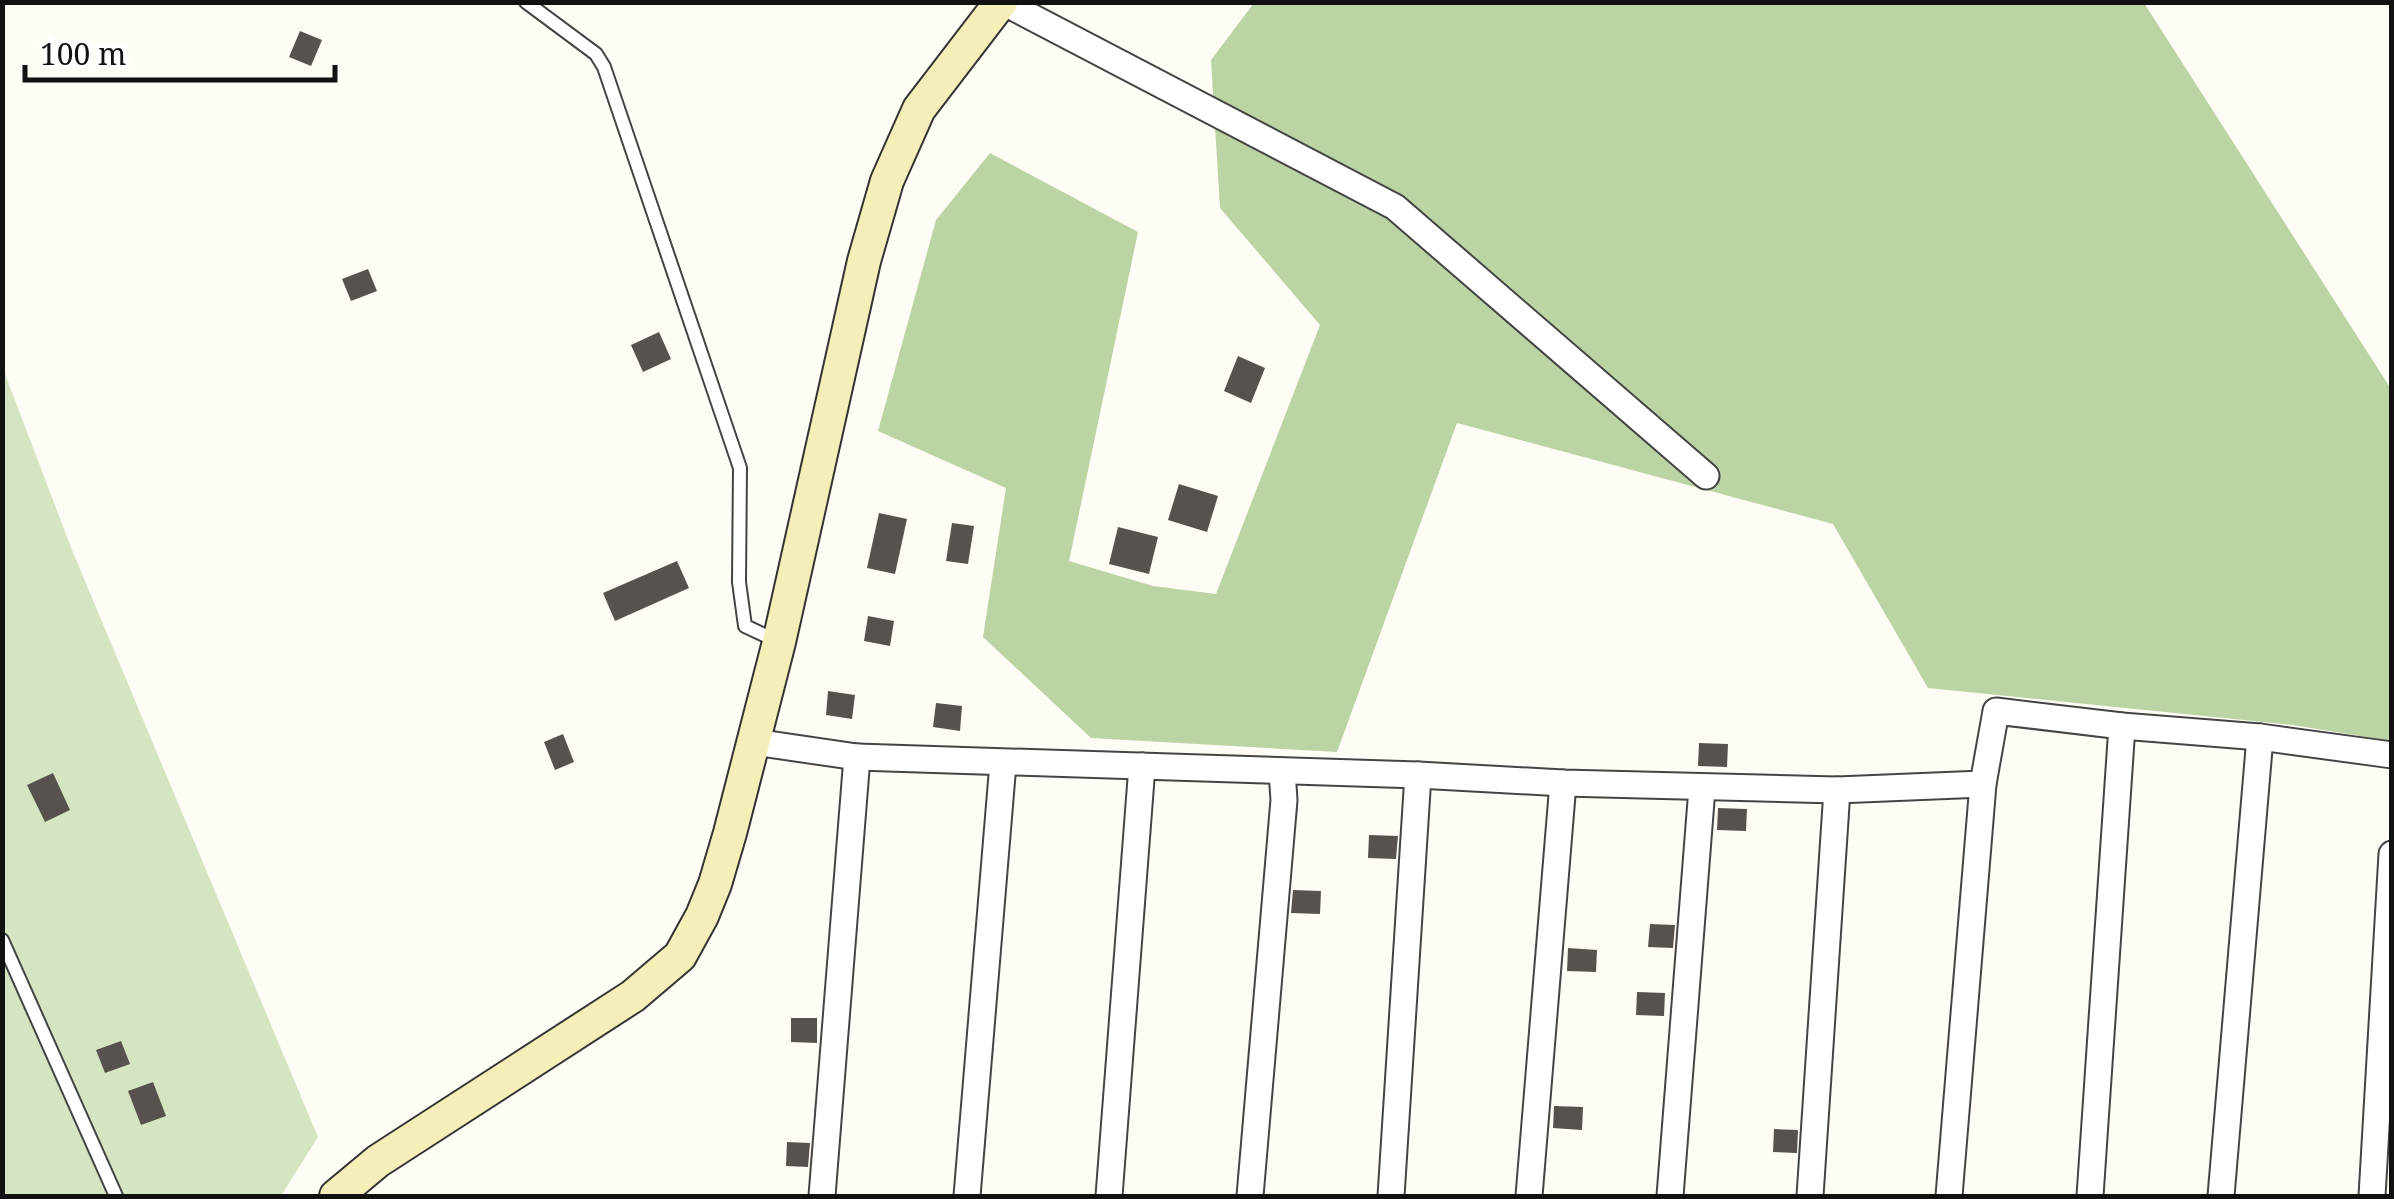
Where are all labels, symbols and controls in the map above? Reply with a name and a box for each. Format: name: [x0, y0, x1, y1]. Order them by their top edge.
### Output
scale bar: [25, 20, 335, 82]
text: 100 m: [40, 33, 126, 74]

